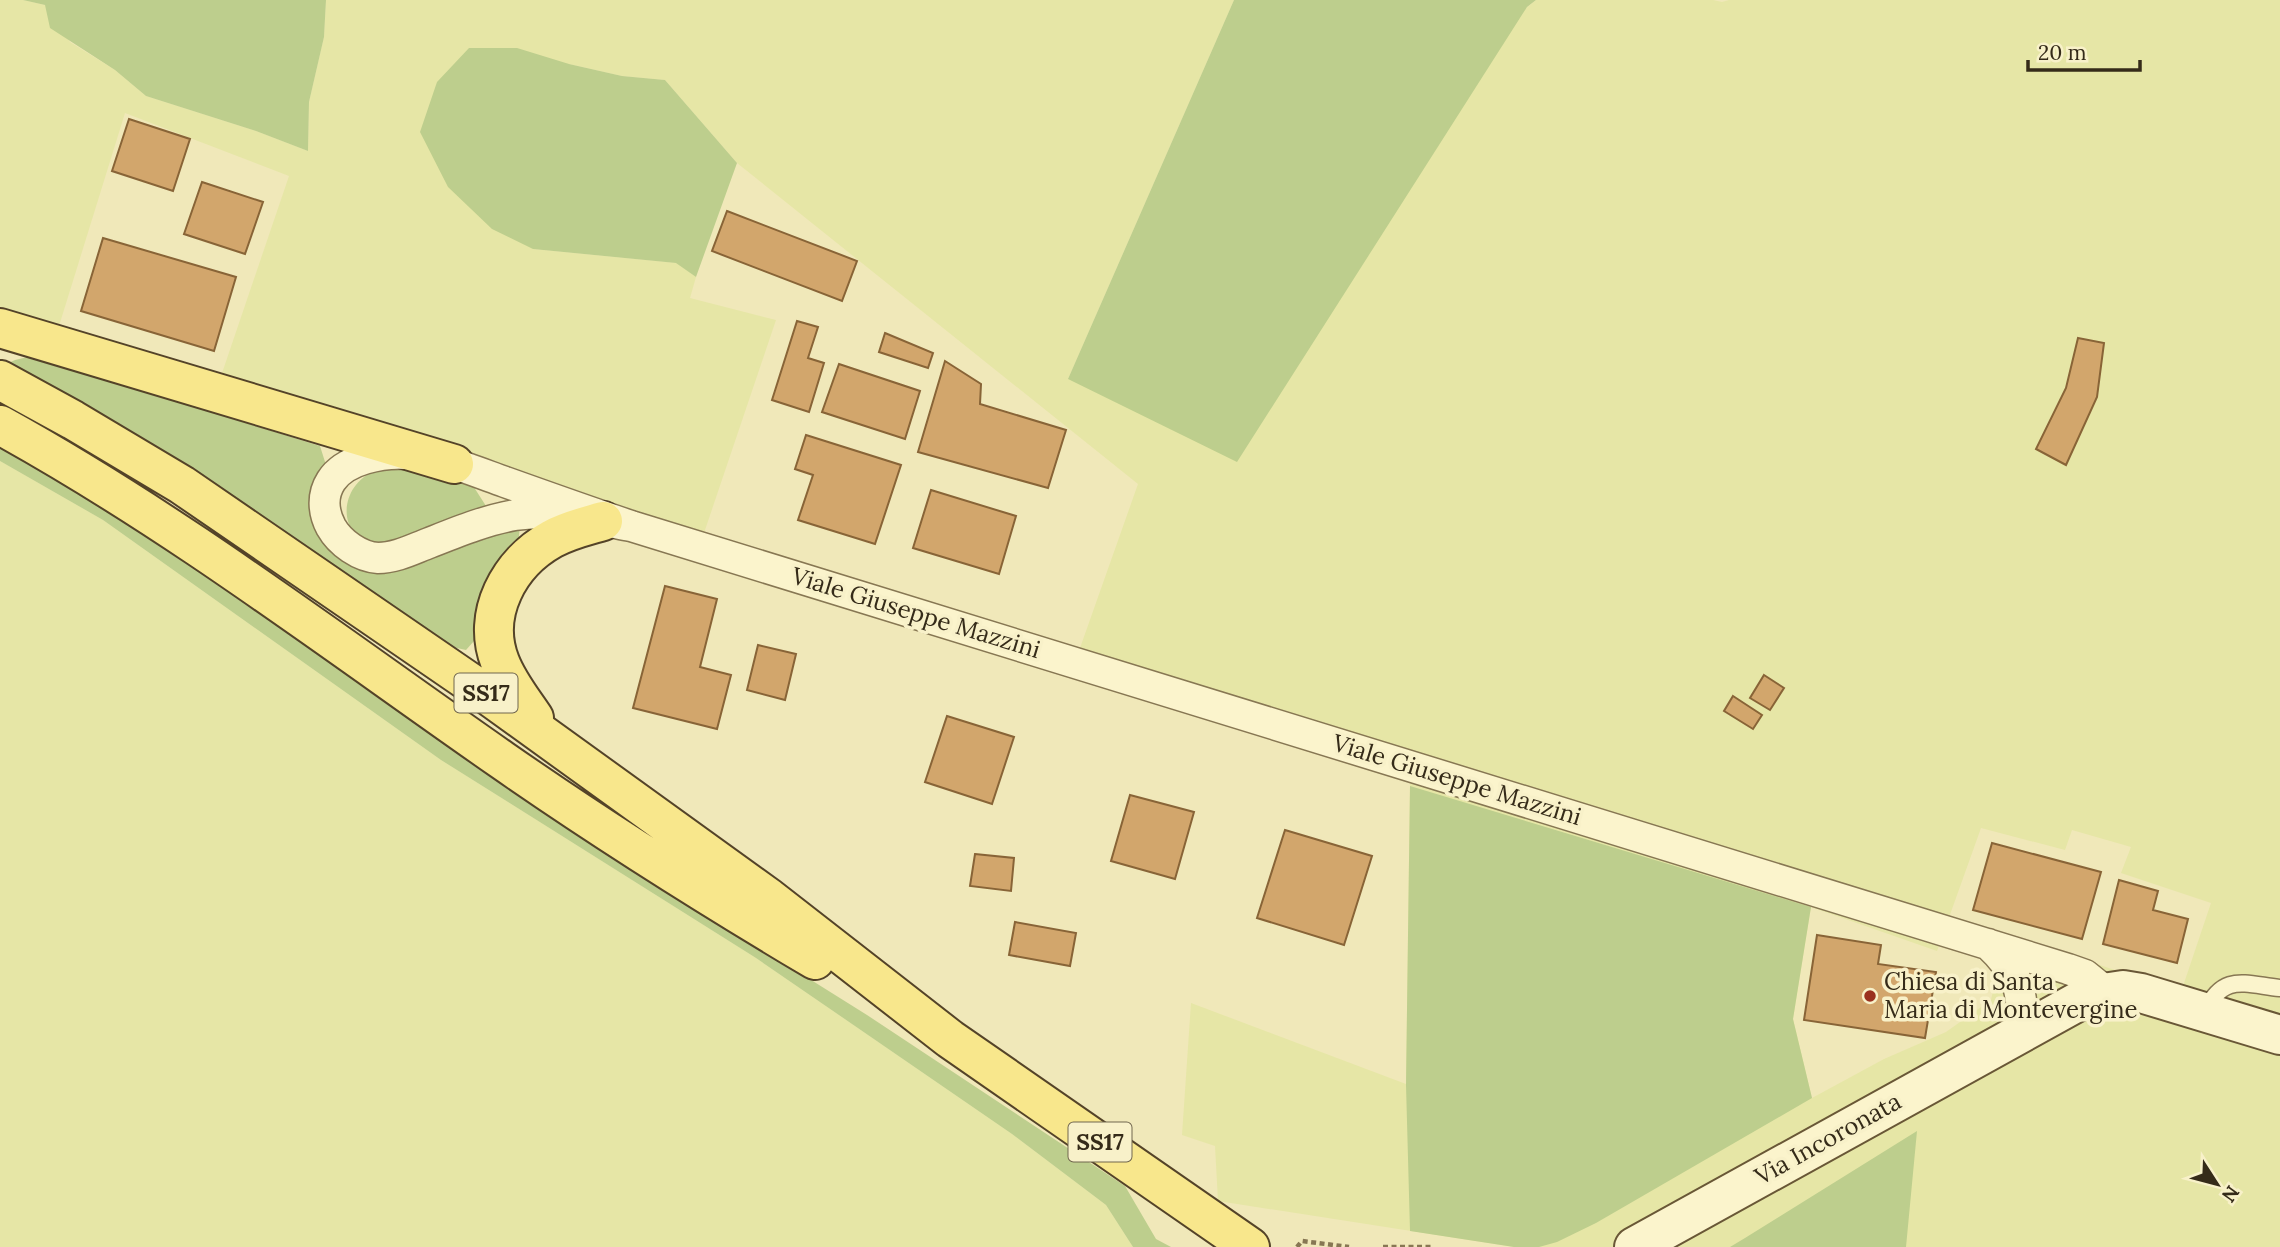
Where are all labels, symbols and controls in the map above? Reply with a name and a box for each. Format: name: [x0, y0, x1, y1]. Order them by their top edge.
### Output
scale bar: [2028, 28, 2140, 72]
text: 20 m: [2038, 39, 2087, 66]
street label: Viale Giuseppe Mazzini: [787, 560, 1044, 665]
road number: SS17: [454, 674, 518, 712]
street label: Viale Giuseppe Mazzini: [1328, 727, 1585, 832]
place label: Chiesa di Santa Maria di Montevergine: [1884, 966, 2138, 1025]
marker: Chiesa di Santa Maria di Montevergine: [1862, 988, 1878, 1004]
street label: Via Incoronata: [1748, 1086, 1906, 1192]
road number: SS17: [1068, 1122, 1132, 1162]
north arrow: [2182, 1149, 2252, 1219]
text: N: [2217, 1181, 2245, 1207]

